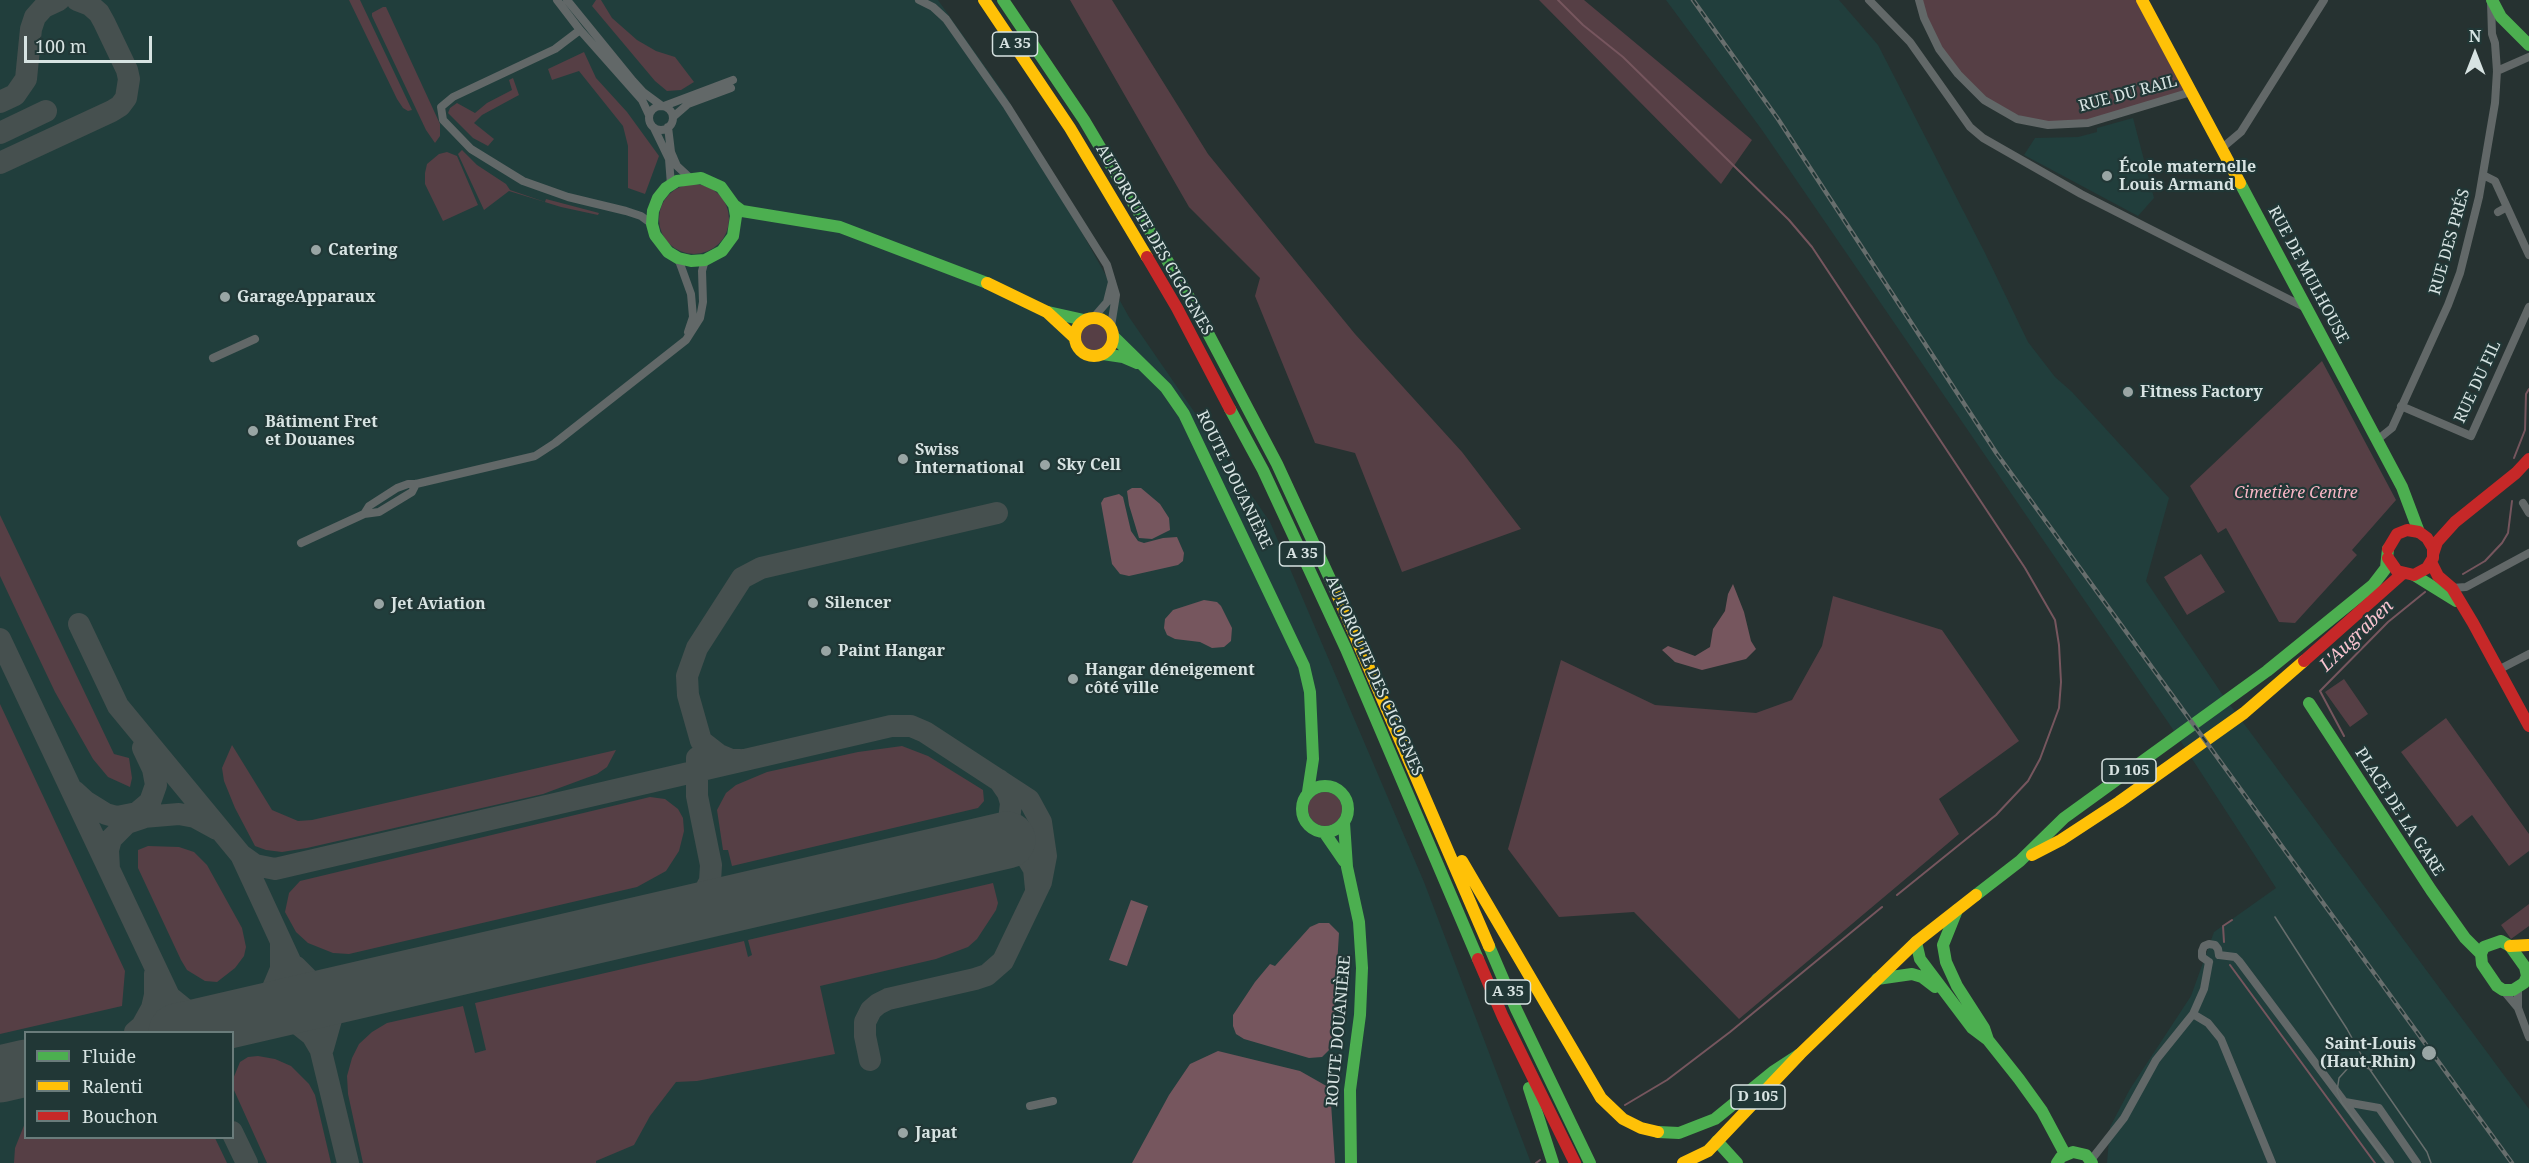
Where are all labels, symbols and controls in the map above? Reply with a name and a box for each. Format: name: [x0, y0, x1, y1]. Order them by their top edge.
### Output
scale bar: [27, 24, 154, 62]
north arrow: [2445, 24, 2505, 84]
text: N: [2469, 25, 2481, 47]
road number: A 35: [992, 32, 1038, 56]
text: 100 m: [35, 34, 87, 58]
street label: RUE DU RAIL: [2077, 72, 2179, 116]
street label: AUTOROUTE DES CIGOGNES: [1091, 141, 1217, 339]
place label: École maternelle Louis Armand: [2119, 157, 2256, 195]
marker: École maternelle Louis Armand: [2100, 169, 2114, 183]
street label: RUE DES PRÉS: [2426, 187, 2474, 297]
street label: RUE DE MULHOUSE: [2264, 203, 2352, 347]
place label: Catering: [328, 240, 398, 260]
marker: Catering: [309, 243, 323, 257]
place label: GarageApparaux: [237, 287, 376, 307]
marker: GarageApparaux: [218, 290, 232, 304]
street label: RUE DU FIL: [2451, 338, 2505, 426]
place label: Fitness Factory: [2140, 382, 2263, 402]
marker: Fitness Factory: [2121, 385, 2135, 399]
street label: ROUTE DOUANIÈRE: [1192, 408, 1276, 552]
place label: Bâtiment Fret et Douanes: [265, 412, 378, 450]
marker: Bâtiment Fret et Douanes: [246, 424, 260, 438]
place label: Swiss International: [915, 440, 1024, 478]
marker: Swiss International: [896, 452, 910, 466]
place label: Sky Cell: [1057, 455, 1121, 475]
marker: Sky Cell: [1038, 458, 1052, 472]
park label: Cimetière Centre: [2234, 483, 2358, 503]
road number: A 35: [1280, 542, 1324, 566]
street label: AUTOROUTE DES CIGOGNES: [1321, 573, 1427, 779]
place label: Silencer: [825, 593, 891, 613]
place label: Jet Aviation: [391, 594, 486, 614]
marker: Silencer: [806, 596, 820, 610]
water label: L'Augraben: [2316, 596, 2398, 676]
marker: Jet Aviation: [372, 597, 386, 611]
place label: Paint Hangar: [838, 641, 945, 661]
marker: Paint Hangar: [819, 644, 833, 658]
place label: Hangar déneigement côté ville: [1085, 660, 1255, 698]
marker: Hangar déneigement côté ville: [1066, 672, 1080, 686]
street label: PLACE DE LA GARE: [2350, 744, 2448, 880]
road number: D 105: [2102, 759, 2156, 783]
street label: ROUTE DOUANIÈRE: [1323, 955, 1355, 1107]
road number: A 35: [1486, 980, 1530, 1004]
legend: [24, 1031, 234, 1139]
place label: Saint-Louis (Haut-Rhin): [2320, 1034, 2416, 1072]
text: Fluide: [82, 1044, 136, 1068]
marker: Saint-Louis (Haut-Rhin): [2420, 1044, 2438, 1062]
text: Ralenti: [82, 1074, 143, 1098]
road number: D 105: [1731, 1085, 1785, 1109]
text: Bouchon: [82, 1104, 158, 1128]
place label: Japat: [915, 1123, 957, 1143]
marker: Japat: [896, 1126, 910, 1140]

